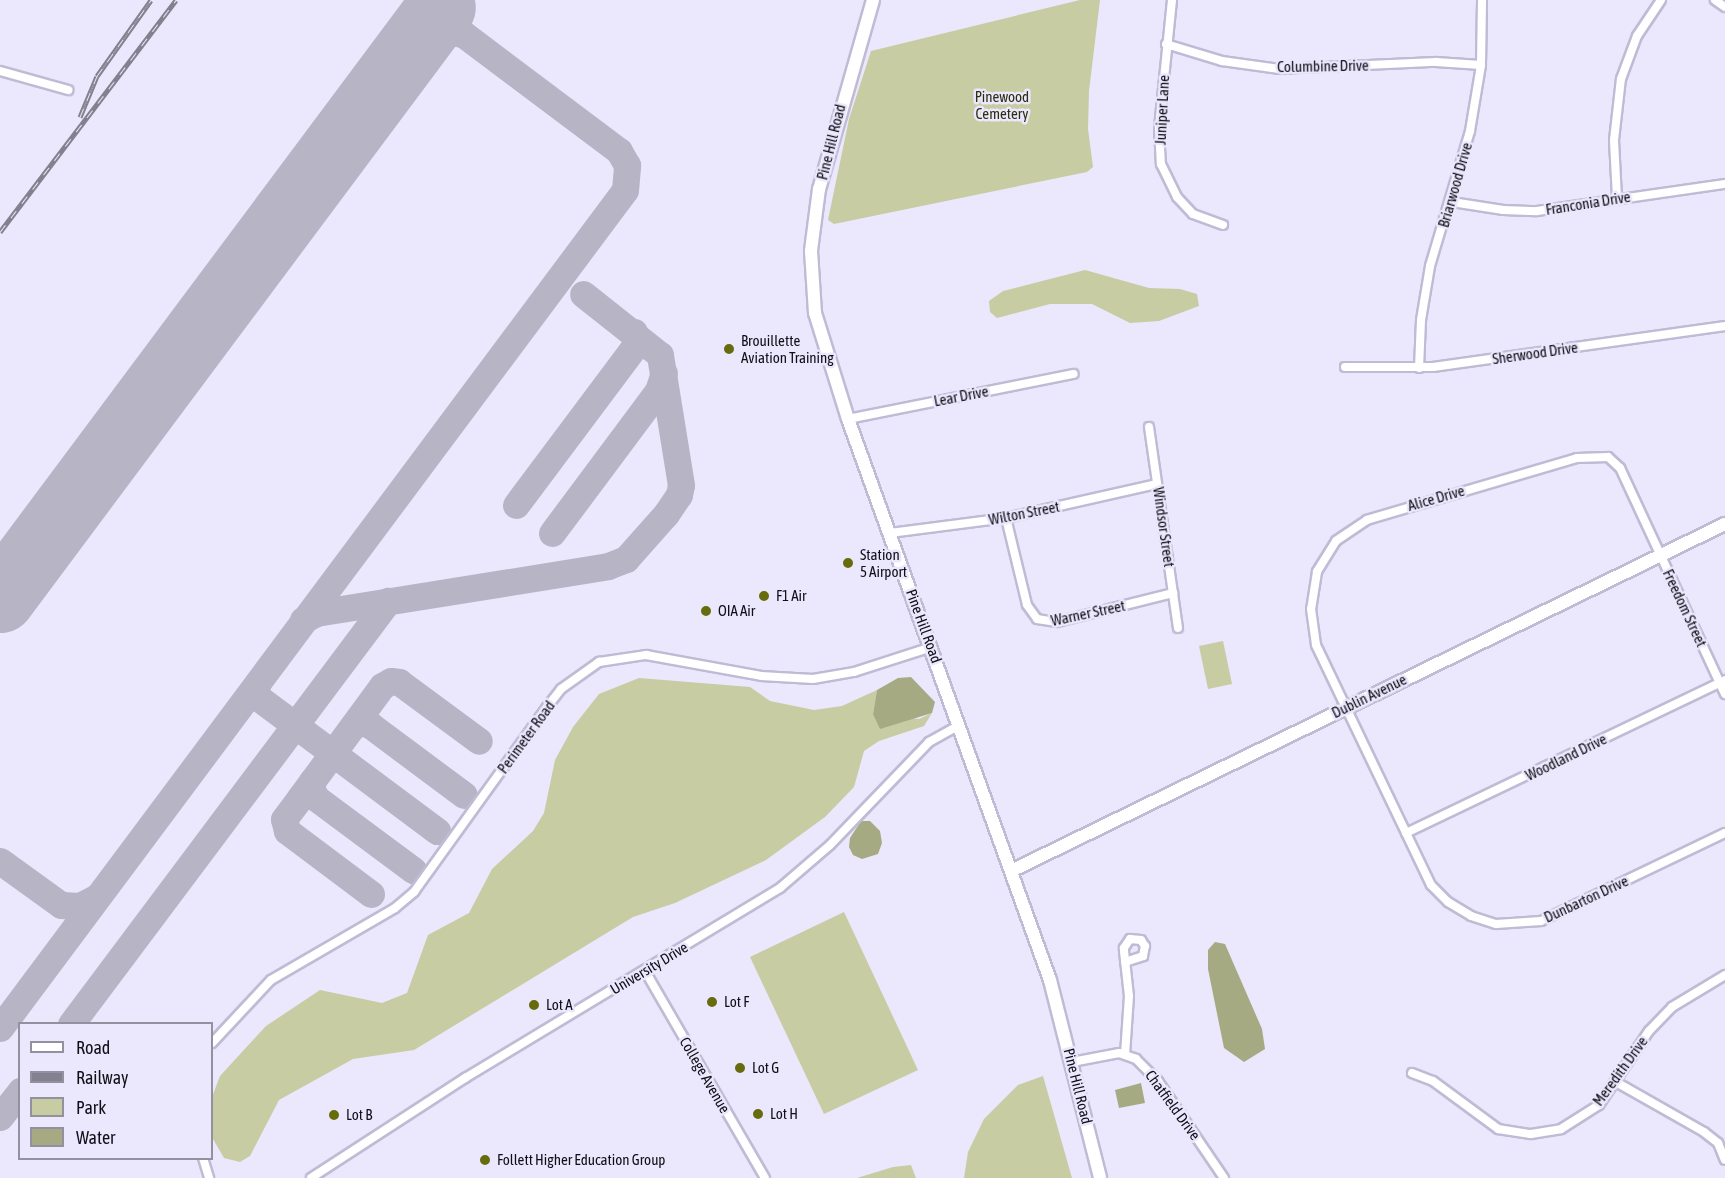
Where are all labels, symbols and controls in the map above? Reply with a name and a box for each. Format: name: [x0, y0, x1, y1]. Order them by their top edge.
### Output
street label: Columbine Drive: [1277, 56, 1369, 76]
street label: Juniper Lane: [1151, 75, 1173, 145]
park label: Pinewood Cemetery: [975, 87, 1029, 122]
street label: Pine Hill Road: [813, 102, 849, 182]
street label: Briarwood Drive: [1434, 140, 1476, 230]
street label: Franconia Drive: [1544, 187, 1632, 219]
place label: Brouillette Aviation Training: [741, 331, 834, 366]
street label: Sherwood Drive: [1491, 338, 1579, 368]
marker: Brouillette Aviation Training: [722, 342, 736, 356]
street label: Lear Drive: [932, 382, 990, 410]
street label: Alice Drive: [1405, 481, 1467, 515]
street label: Windsor Street: [1149, 486, 1179, 568]
street label: Wilton Street: [987, 497, 1061, 529]
place label: Station 5 Airport: [860, 545, 907, 580]
marker: Station 5 Airport: [841, 556, 855, 570]
street label: Freedom Street: [1659, 566, 1711, 650]
place label: F1 Air: [776, 587, 806, 605]
street label: Pine Hill Road: [902, 587, 946, 665]
marker: F1 Air: [757, 589, 771, 603]
street label: Warner Street: [1049, 596, 1127, 630]
place label: OIA Air: [718, 602, 755, 620]
marker: OIA Air: [699, 604, 713, 618]
street label: Dublin Avenue: [1329, 670, 1409, 722]
street label: Perimeter Road: [494, 697, 558, 777]
street label: Woodland Drive: [1522, 730, 1610, 784]
street label: Dunbarton Drive: [1541, 872, 1631, 926]
street label: University Drive: [607, 938, 691, 998]
place label: Lot F: [724, 993, 749, 1011]
marker: Lot F: [705, 995, 719, 1009]
place label: Lot A: [546, 996, 573, 1014]
marker: Lot A: [527, 998, 541, 1012]
legend: [18, 1022, 213, 1160]
street label: Meredith Drive: [1589, 1033, 1651, 1109]
street label: College Avenue: [676, 1034, 734, 1116]
text: Road: [76, 1037, 110, 1058]
street label: Pine Hill Road: [1060, 1046, 1096, 1126]
place label: Lot G: [752, 1059, 779, 1077]
marker: Lot G: [733, 1061, 747, 1075]
text: Railway: [76, 1067, 128, 1088]
street label: Chatfield Drive: [1142, 1067, 1204, 1143]
text: Park: [76, 1097, 106, 1118]
place label: Lot H: [770, 1105, 798, 1123]
place label: Lot B: [346, 1106, 372, 1124]
marker: Lot H: [751, 1107, 765, 1121]
marker: Lot B: [327, 1108, 341, 1122]
text: Water: [76, 1127, 115, 1148]
place label: Follett Higher Education Group: [497, 1151, 665, 1169]
marker: Follett Higher Education Group: [478, 1153, 492, 1167]

